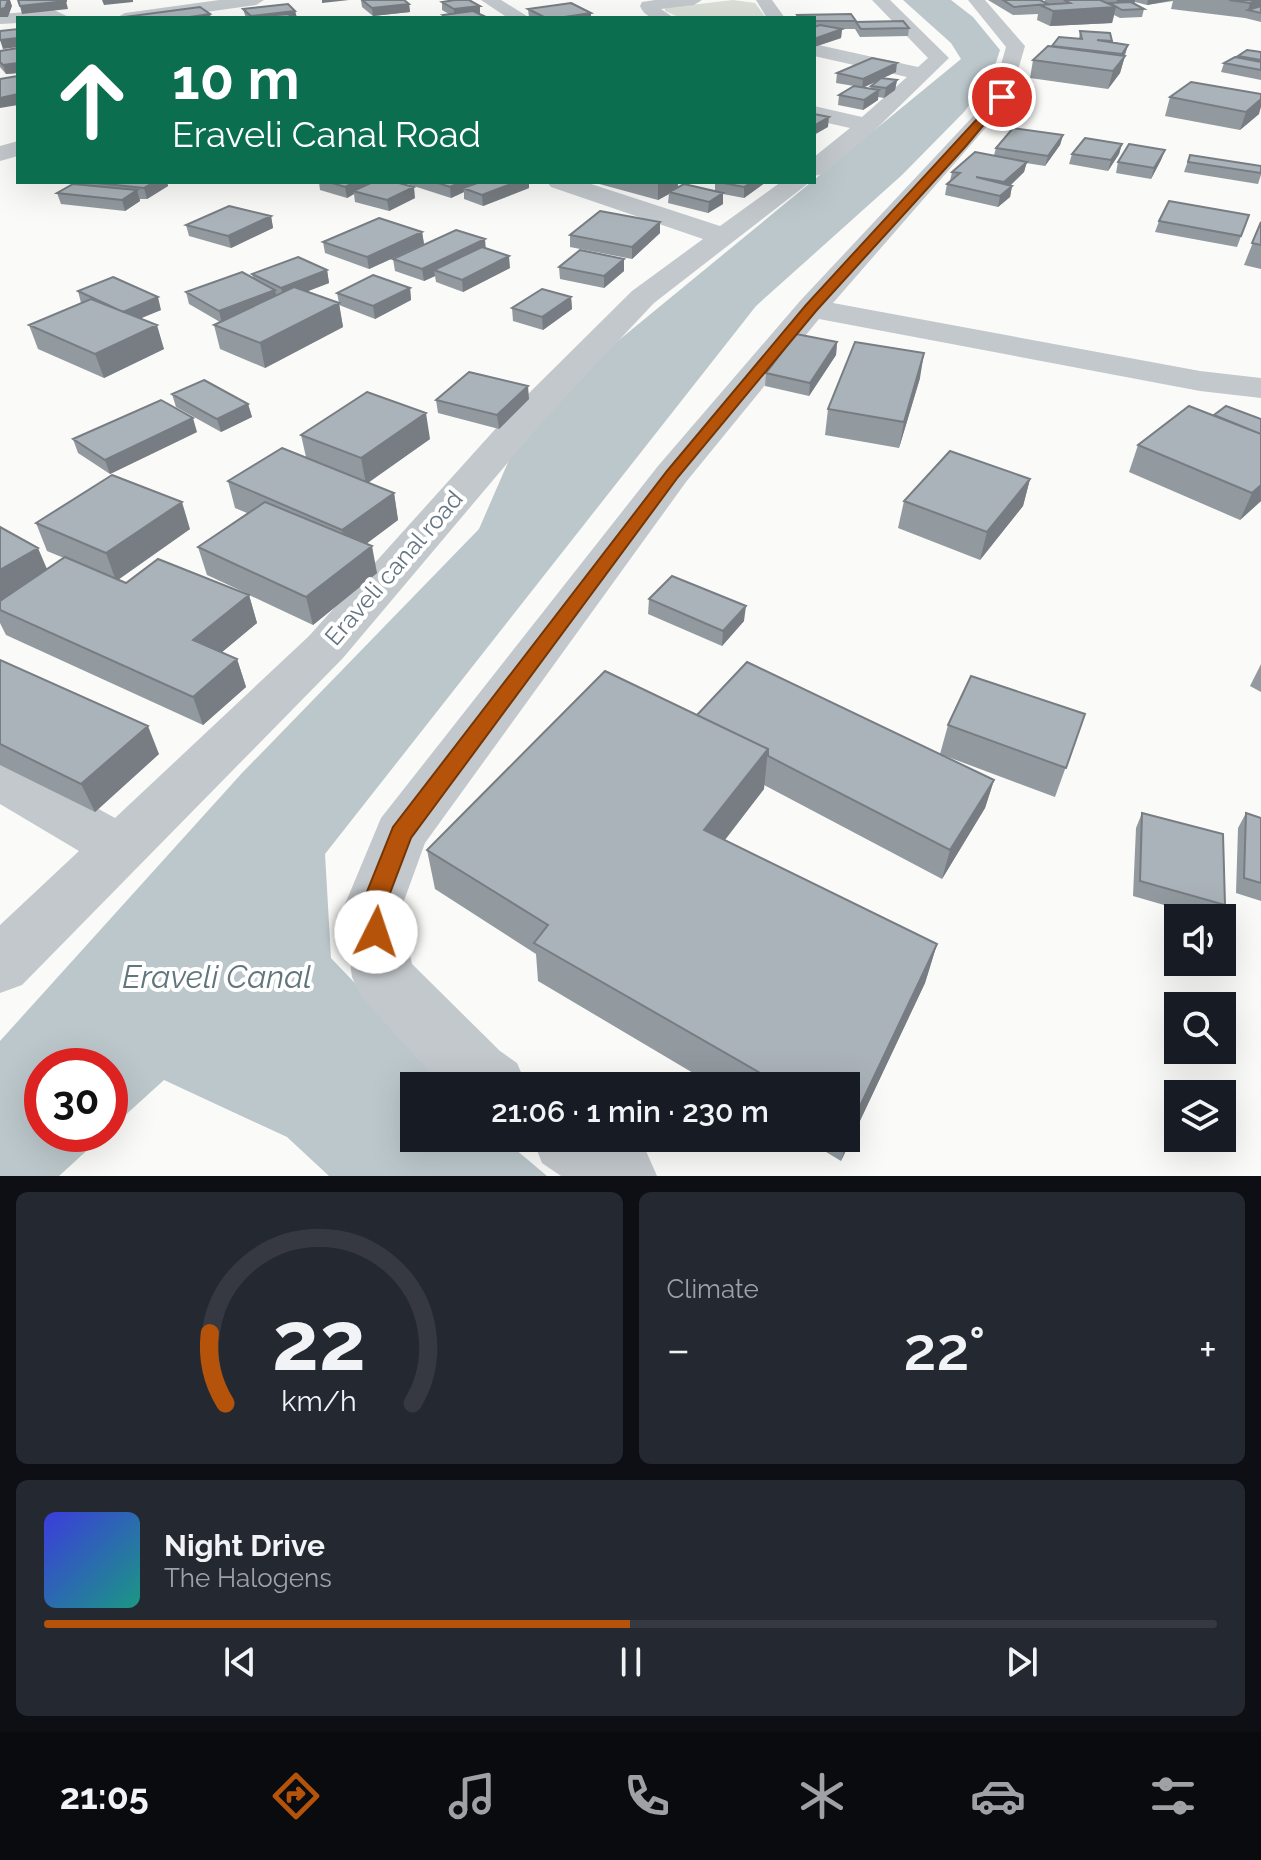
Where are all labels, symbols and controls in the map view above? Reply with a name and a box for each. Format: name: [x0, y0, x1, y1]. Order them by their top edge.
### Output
text: 10 m: [172, 46, 300, 112]
icon: ahead: [40, 48, 144, 152]
pin: [968, 63, 1036, 131]
icon: arrive: [980, 75, 1024, 119]
text: Eraveli Canal Road: [172, 113, 481, 155]
street label: Eraveli canal road: [319, 484, 469, 651]
position arrow: [334, 890, 418, 974]
map controls: [1164, 904, 1236, 1152]
button: sound: [1164, 904, 1236, 976]
water label: Eraveli Canal: [122, 958, 312, 995]
button: search: [1164, 992, 1236, 1064]
speed limit sign: 30: [24, 1048, 128, 1152]
button: layers: [1164, 1080, 1236, 1152]
text: 21:06 · 1 min · 230 m: [491, 1094, 769, 1129]
text: Climate: [667, 1274, 759, 1304]
text: 22: [272, 1292, 366, 1389]
text: 22°: [903, 1314, 986, 1384]
text: −: [667, 1324, 690, 1375]
text: +: [1199, 1324, 1217, 1375]
text: km/h: [282, 1384, 357, 1418]
text: Night Drive: [164, 1528, 325, 1563]
text: The Halogens: [164, 1563, 332, 1593]
icon: previous: [218, 1640, 262, 1684]
icon: pause: [609, 1640, 653, 1684]
icon: next: [1000, 1640, 1044, 1684]
icon: directions: [268, 1768, 324, 1824]
icon: music: [444, 1768, 500, 1824]
icon: phone: [619, 1768, 675, 1824]
icon: climate: [794, 1768, 850, 1824]
icon: car: [970, 1768, 1026, 1824]
icon: filters: [1145, 1768, 1201, 1824]
text: 21:05: [60, 1775, 149, 1817]

